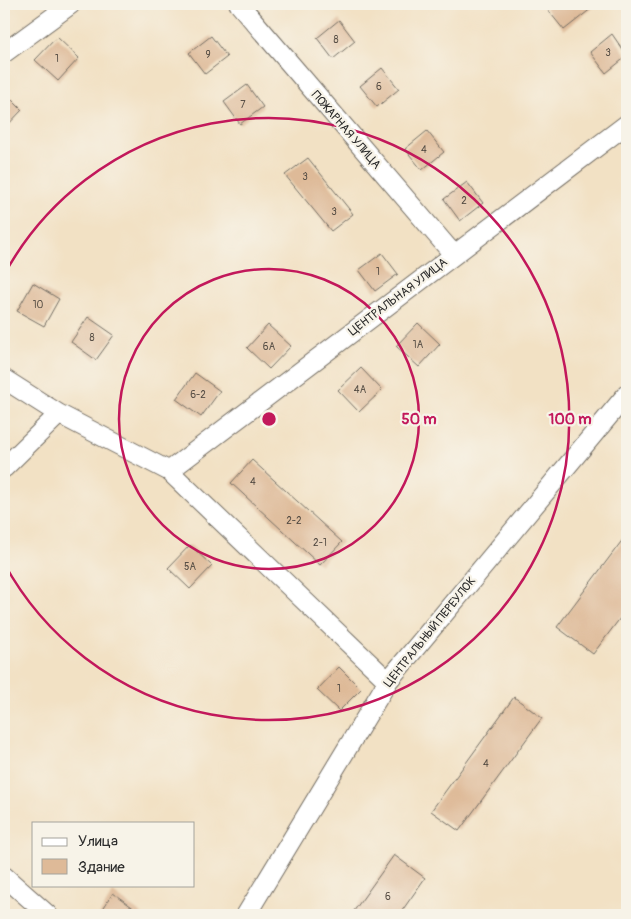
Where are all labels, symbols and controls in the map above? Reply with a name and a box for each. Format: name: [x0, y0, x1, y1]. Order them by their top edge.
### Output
house number: 8: [333, 34, 339, 46]
house number: 3: [605, 47, 611, 59]
house number: 9: [205, 49, 211, 61]
house number: 1: [55, 53, 59, 65]
house number: 6: [376, 81, 382, 93]
street label: ПОЖАРНАЯ УЛИЦА: [308, 88, 384, 172]
house number: 7: [240, 99, 246, 111]
house number: 4: [421, 144, 427, 156]
house number: 3: [302, 171, 308, 183]
house number: 2: [461, 195, 467, 207]
house number: 3: [331, 206, 337, 218]
street label: ЦЕНТРАЛЬНАЯ УЛИЦА: [346, 255, 451, 339]
house number: 1: [376, 266, 380, 278]
house number: 10: [33, 299, 44, 311]
house number: 8: [89, 332, 95, 344]
house number: 1А: [413, 339, 424, 351]
house number: 6А: [263, 341, 276, 353]
house number: 4А: [354, 384, 367, 396]
house number: 6-2: [190, 389, 206, 401]
centre of rings: [260, 410, 278, 428]
text: 50 m: [402, 410, 436, 429]
text: 100 m: [549, 410, 591, 429]
house number: 4: [250, 476, 256, 488]
house number: 2-2: [286, 515, 302, 527]
house number: 2-1: [313, 537, 327, 549]
house number: 5А: [184, 561, 196, 573]
street label: ЦЕНТРАЛЬНЫЙ ПЕРЕУЛОК: [381, 574, 479, 690]
house number: 1: [337, 683, 341, 695]
house number: 4: [483, 758, 489, 770]
legend: [32, 822, 195, 886]
text: Улица: [78, 832, 118, 851]
text: Здание: [78, 858, 125, 877]
house number: 6: [385, 891, 391, 903]

